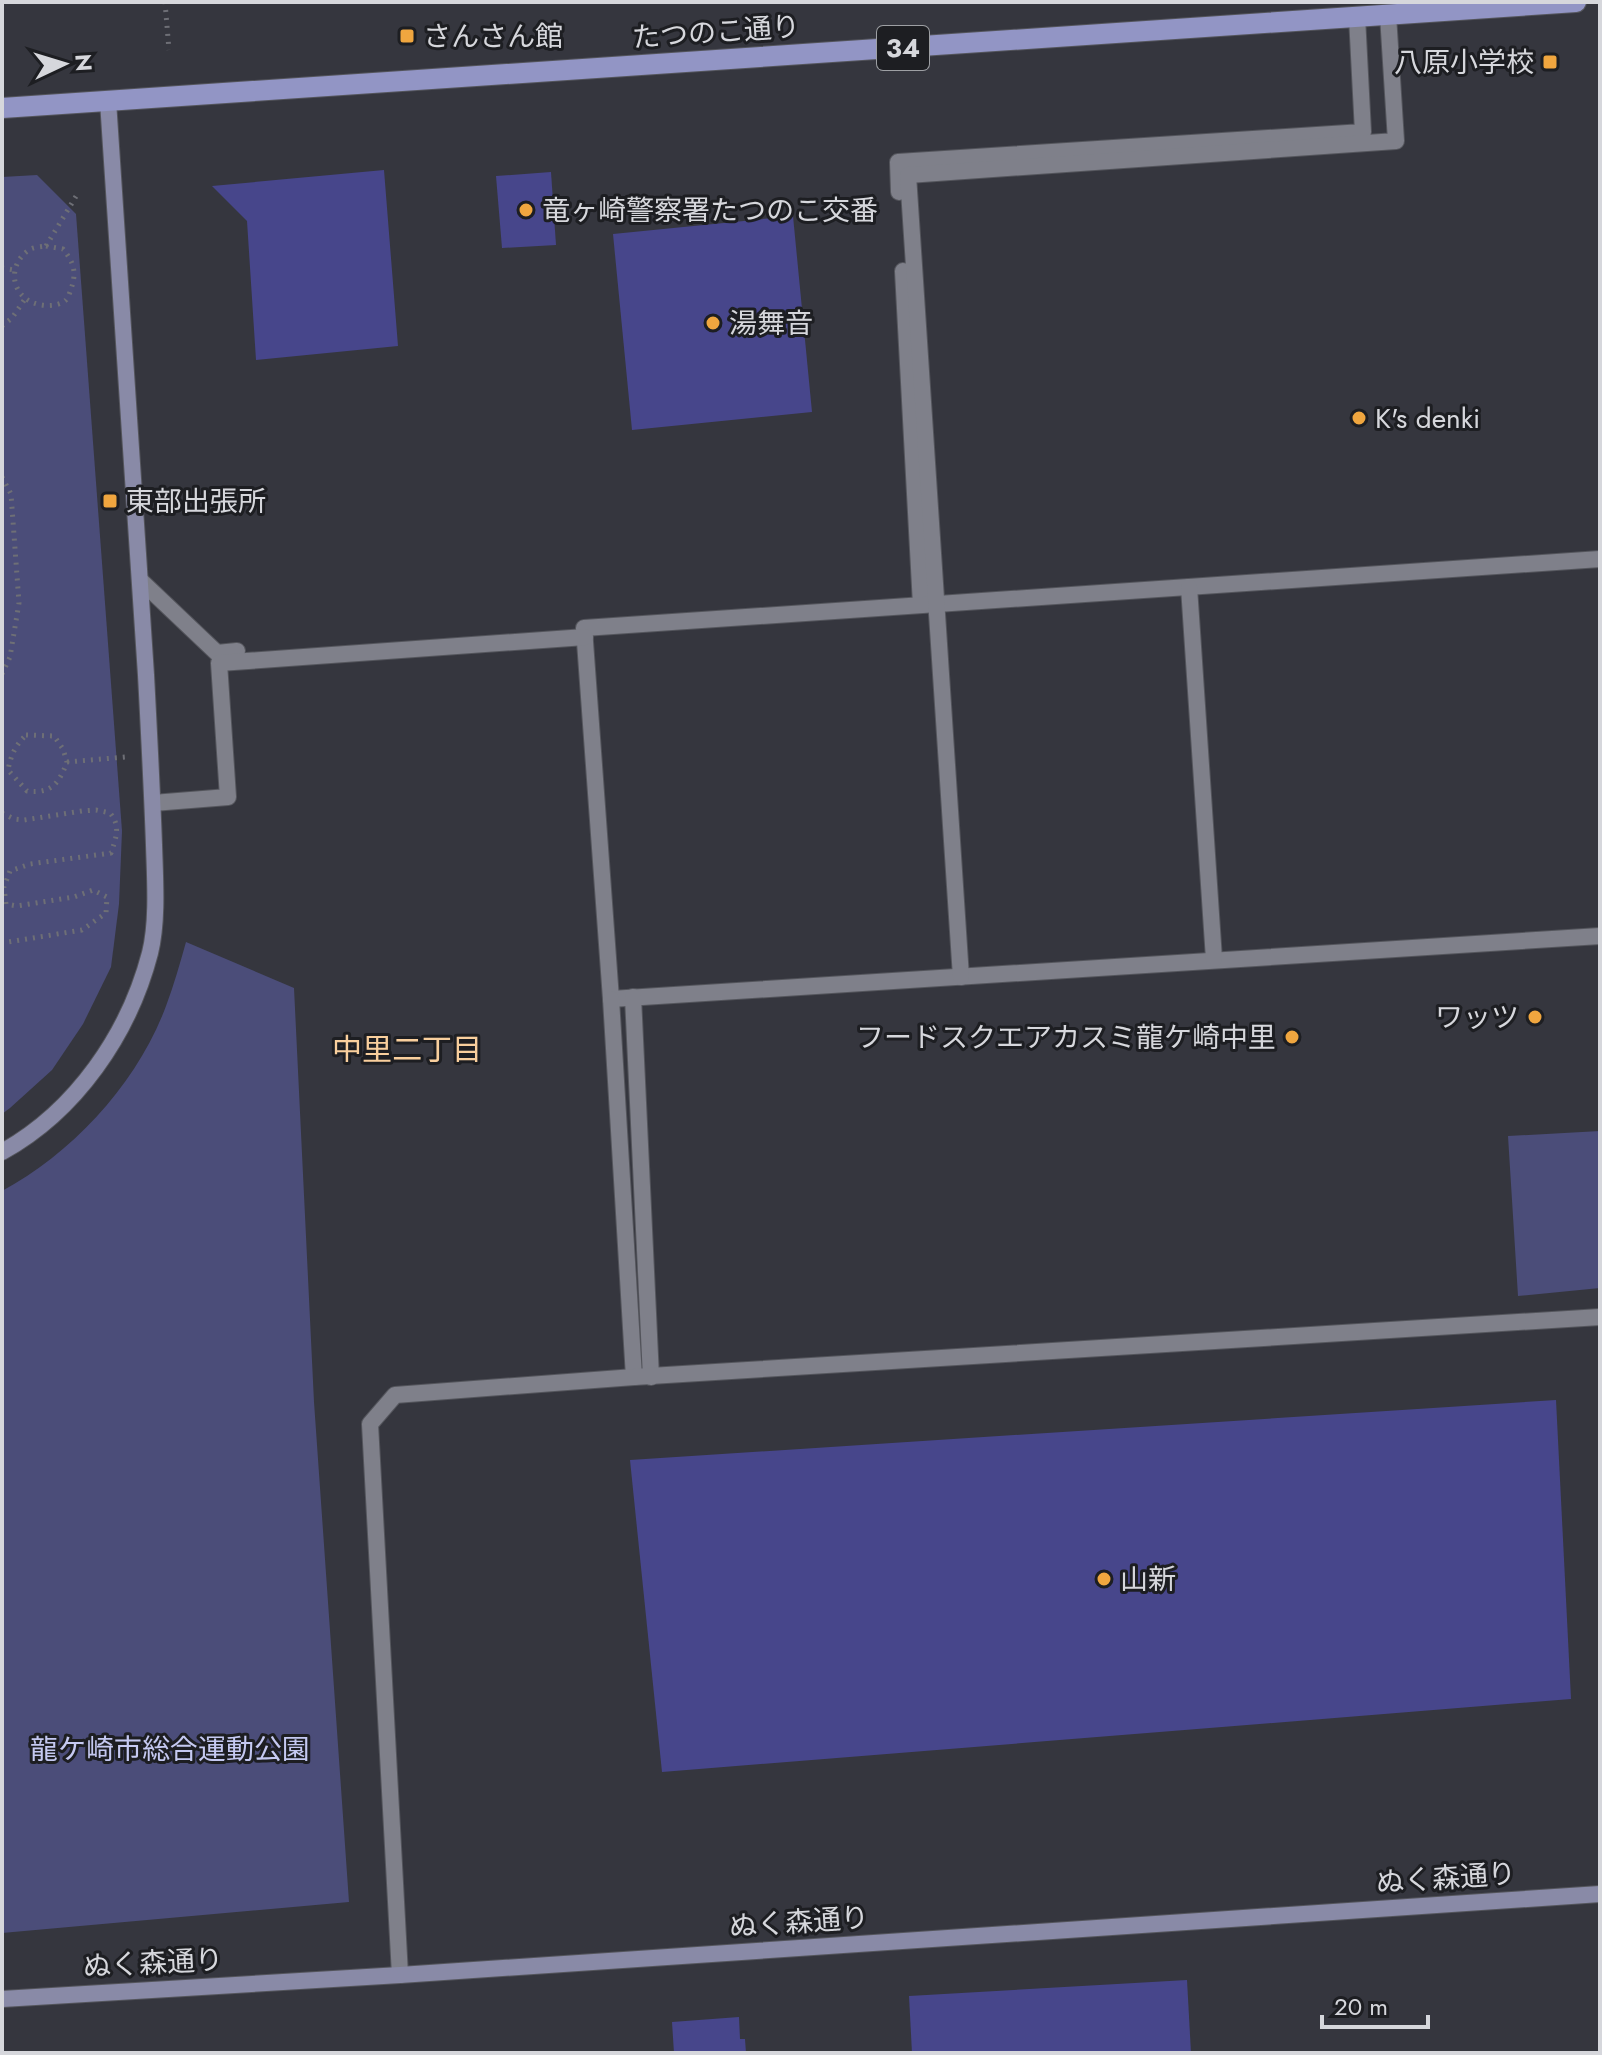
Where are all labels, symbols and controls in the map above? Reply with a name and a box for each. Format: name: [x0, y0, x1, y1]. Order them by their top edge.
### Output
street label: たつのこ通り: [631, 6, 801, 58]
place label: さんさん館: [423, 16, 563, 57]
north arrow: [24, 24, 104, 104]
road number: 34: [877, 26, 929, 70]
marker: さんさん館: [398, 27, 416, 45]
place label: 八原小学校: [1394, 42, 1534, 83]
text: N: [67, 53, 101, 72]
marker: 八原小学校: [1541, 53, 1559, 71]
place label: 竜ヶ崎警察署たつのこ交番: [542, 190, 878, 231]
marker: 竜ヶ崎警察署たつのこ交番: [517, 201, 535, 219]
place label: 湯舞音: [729, 303, 813, 344]
marker: 湯舞音: [704, 314, 722, 332]
place label: K's denki: [1375, 398, 1480, 439]
marker: K's denki: [1350, 409, 1368, 427]
place label: 東部出張所: [126, 481, 266, 522]
marker: 東部出張所: [101, 492, 119, 510]
place label: ワッツ: [1435, 997, 1519, 1038]
marker: ワッツ: [1526, 1008, 1544, 1026]
place label: フードスクエアカスミ龍ケ崎中里: [856, 1017, 1276, 1058]
district label: 中里二丁目: [332, 1028, 482, 1071]
marker: フードスクエアカスミ龍ケ崎中里: [1283, 1028, 1301, 1046]
place label: 山新: [1120, 1559, 1176, 1600]
marker: 山新: [1095, 1570, 1113, 1588]
park label: 龍ケ崎市総合運動公園: [30, 1729, 310, 1770]
street label: ぬく森通り: [1375, 1853, 1517, 1903]
street label: ぬく森通り: [728, 1897, 870, 1947]
street label: ぬく森通り: [82, 1939, 224, 1987]
scale bar: [1322, 1979, 1428, 2029]
text: 20 m: [1334, 1989, 1388, 2024]

